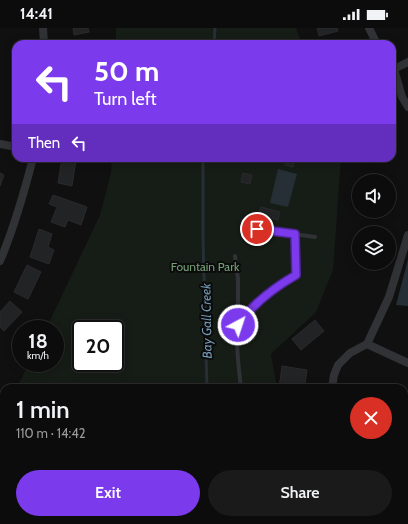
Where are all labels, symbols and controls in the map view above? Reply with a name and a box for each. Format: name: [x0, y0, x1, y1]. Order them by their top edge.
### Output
text: 14:41: [20, 5, 53, 23]
text: 50 m: [94, 54, 159, 88]
icon: left: [28, 56, 80, 108]
text: Turn left: [94, 88, 157, 110]
icon: left: [68, 132, 90, 154]
text: Then: [28, 134, 60, 152]
map controls: [352, 174, 396, 270]
button: sound: [352, 174, 396, 218]
pin: [240, 212, 274, 246]
icon: arrive: [246, 218, 268, 240]
button: layers: [352, 226, 396, 270]
park label: Fountain Park: [171, 259, 240, 274]
water label: Bay Gall Creek: [197, 283, 215, 359]
position arrow: [217, 304, 259, 346]
speed limit sign: 20: [72, 320, 124, 372]
text: 18: [28, 329, 48, 353]
text: km/h: [27, 349, 49, 362]
text: 1 min: [16, 395, 70, 424]
button: close: [350, 397, 392, 439]
text: 110 m · 14:42: [16, 425, 86, 441]
button: Exit: [16, 470, 200, 516]
button: Share: [208, 470, 392, 516]

